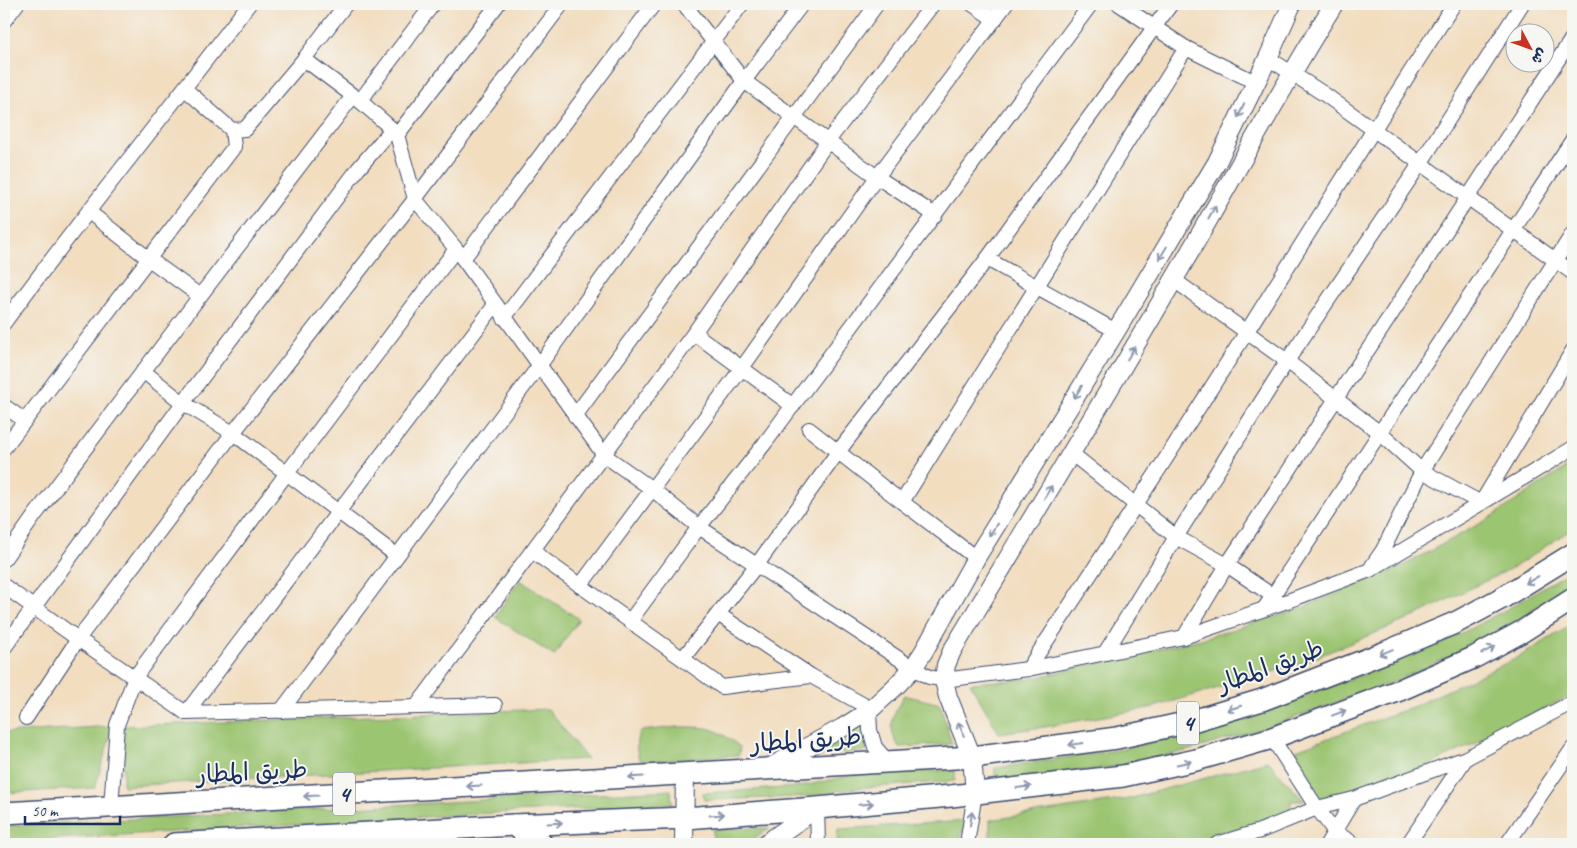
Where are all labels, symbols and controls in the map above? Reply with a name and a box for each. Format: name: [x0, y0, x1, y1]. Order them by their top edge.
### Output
north arrow: [1504, 22, 1554, 72]
text: ش: [1528, 45, 1551, 68]
one-way arrow: [1236, 103, 1245, 118]
one-way arrow: [1208, 205, 1217, 220]
one-way arrow: [1157, 246, 1167, 260]
one-way arrow: [1126, 346, 1136, 360]
one-way arrow: [1073, 385, 1083, 399]
one-way arrow: [1043, 486, 1053, 500]
one-way arrow: [987, 523, 997, 537]
one-way arrow: [1525, 575, 1539, 585]
street label: طريق المطار: [1211, 632, 1328, 701]
one-way arrow: [1481, 645, 1496, 655]
one-way arrow: [1379, 648, 1395, 657]
road number: 4: [1177, 701, 1199, 744]
one-way arrow: [1226, 704, 1242, 714]
one-way arrow: [1331, 708, 1346, 717]
street label: طريق المطار: [748, 720, 863, 760]
one-way arrow: [955, 722, 965, 737]
one-way arrow: [1068, 739, 1084, 749]
street label: طريق المطار: [194, 753, 308, 791]
one-way arrow: [1176, 757, 1192, 767]
road number: 4: [333, 772, 355, 816]
one-way arrow: [628, 773, 644, 782]
one-way arrow: [466, 782, 482, 791]
one-way arrow: [1016, 782, 1032, 792]
one-way arrow: [304, 791, 320, 800]
scale bar: [25, 793, 120, 825]
one-way arrow: [857, 799, 873, 809]
text: 50 m: [32, 802, 59, 821]
one-way arrow: [709, 811, 725, 820]
one-way arrow: [967, 811, 977, 827]
one-way arrow: [547, 818, 563, 827]

